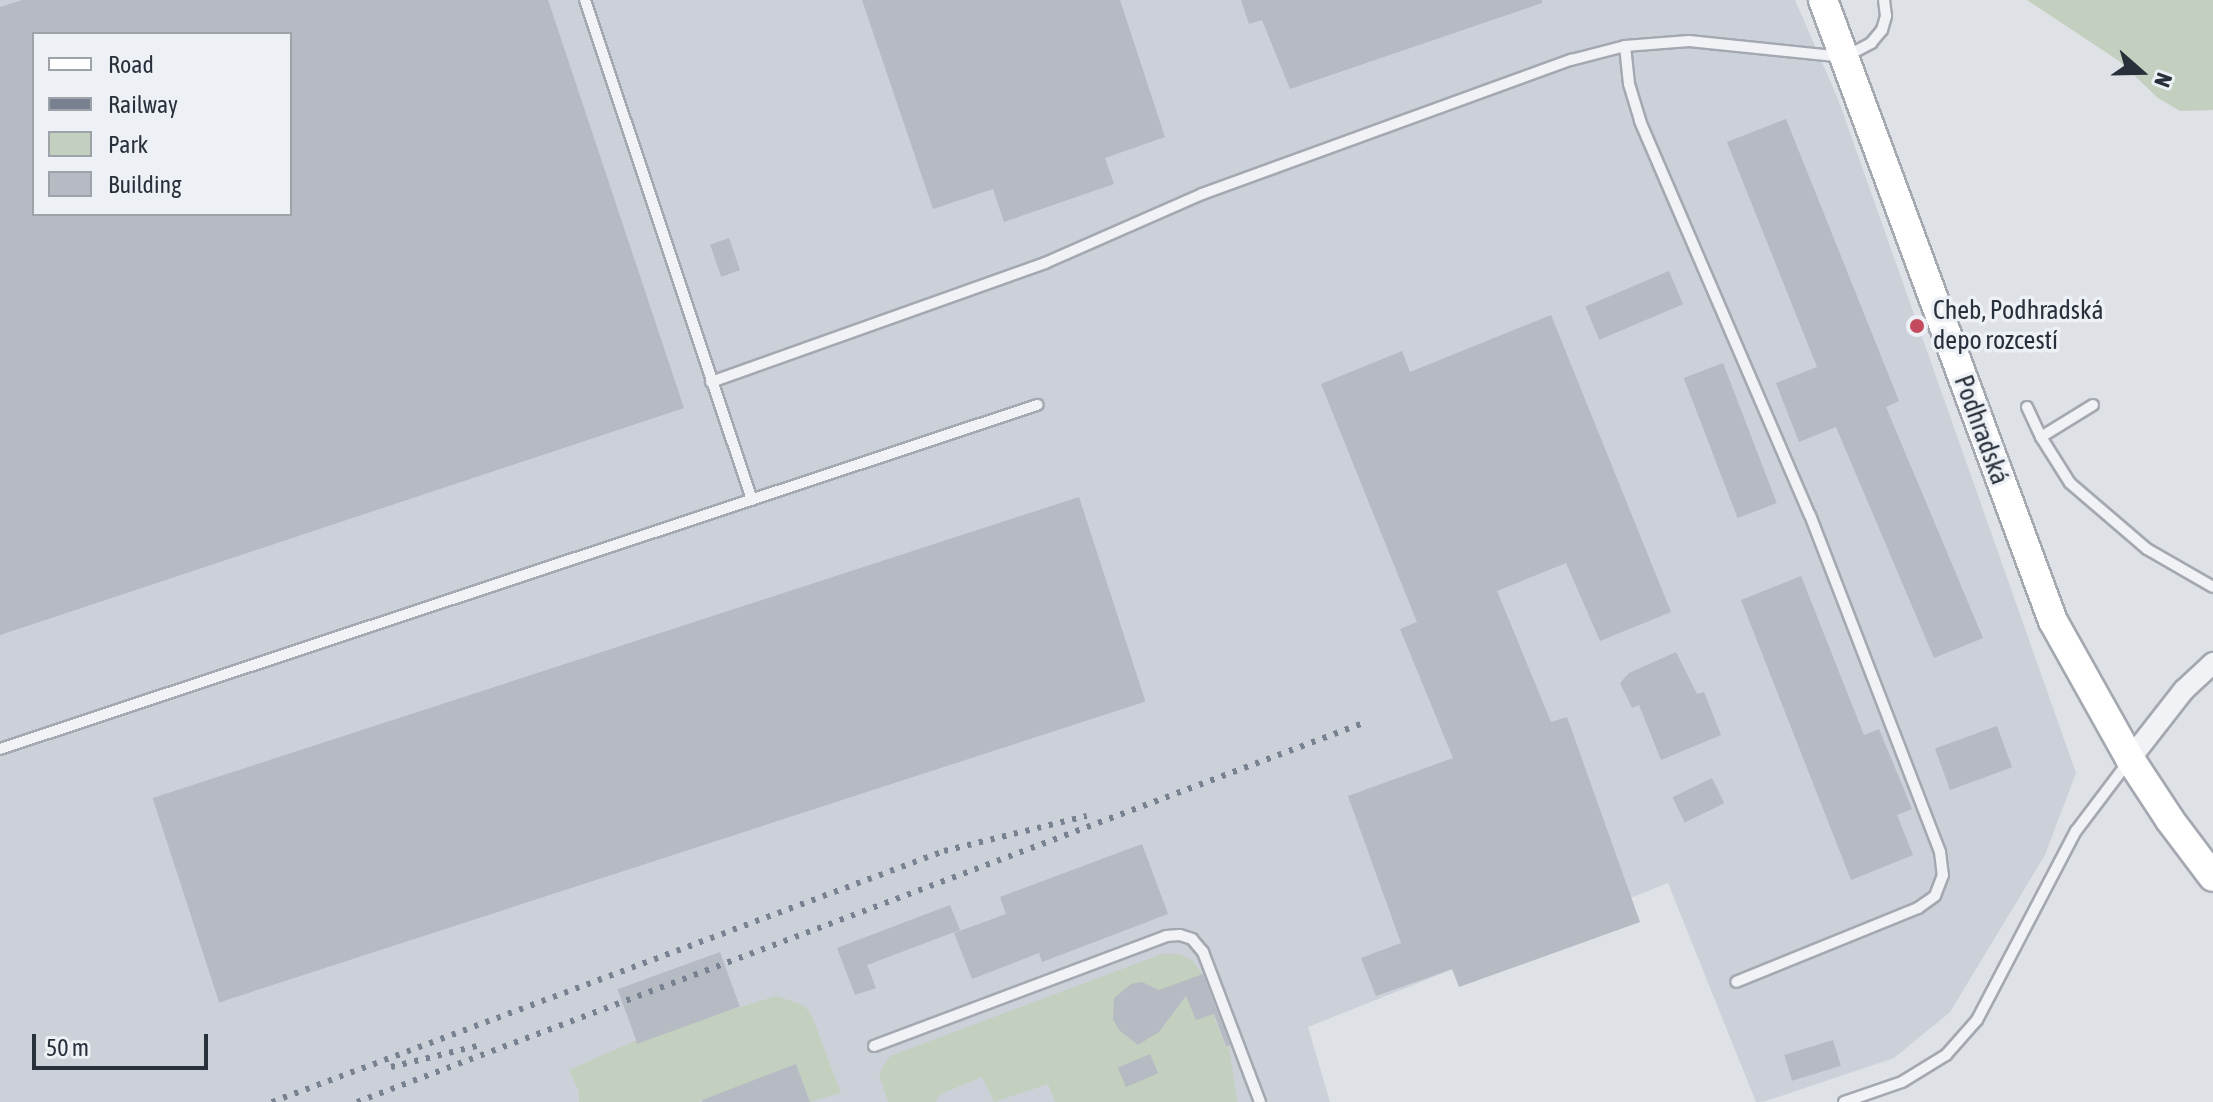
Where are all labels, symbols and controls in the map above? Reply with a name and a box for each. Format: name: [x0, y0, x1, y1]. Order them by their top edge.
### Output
legend: [32, 32, 292, 216]
north arrow: [2101, 32, 2181, 112]
text: Road: [108, 51, 154, 78]
text: N: [2149, 70, 2178, 91]
text: Railway: [108, 91, 178, 118]
text: Park: [108, 131, 148, 158]
text: Building: [108, 171, 181, 198]
place label: Cheb, Podhradská depo rozcestí: [1933, 295, 2104, 356]
marker: Cheb, Podhradská depo rozcestí: [1908, 317, 1926, 335]
street label: Podhradská: [1947, 371, 2015, 489]
scale bar: [36, 1018, 212, 1068]
text: 50 m: [46, 1034, 89, 1061]

